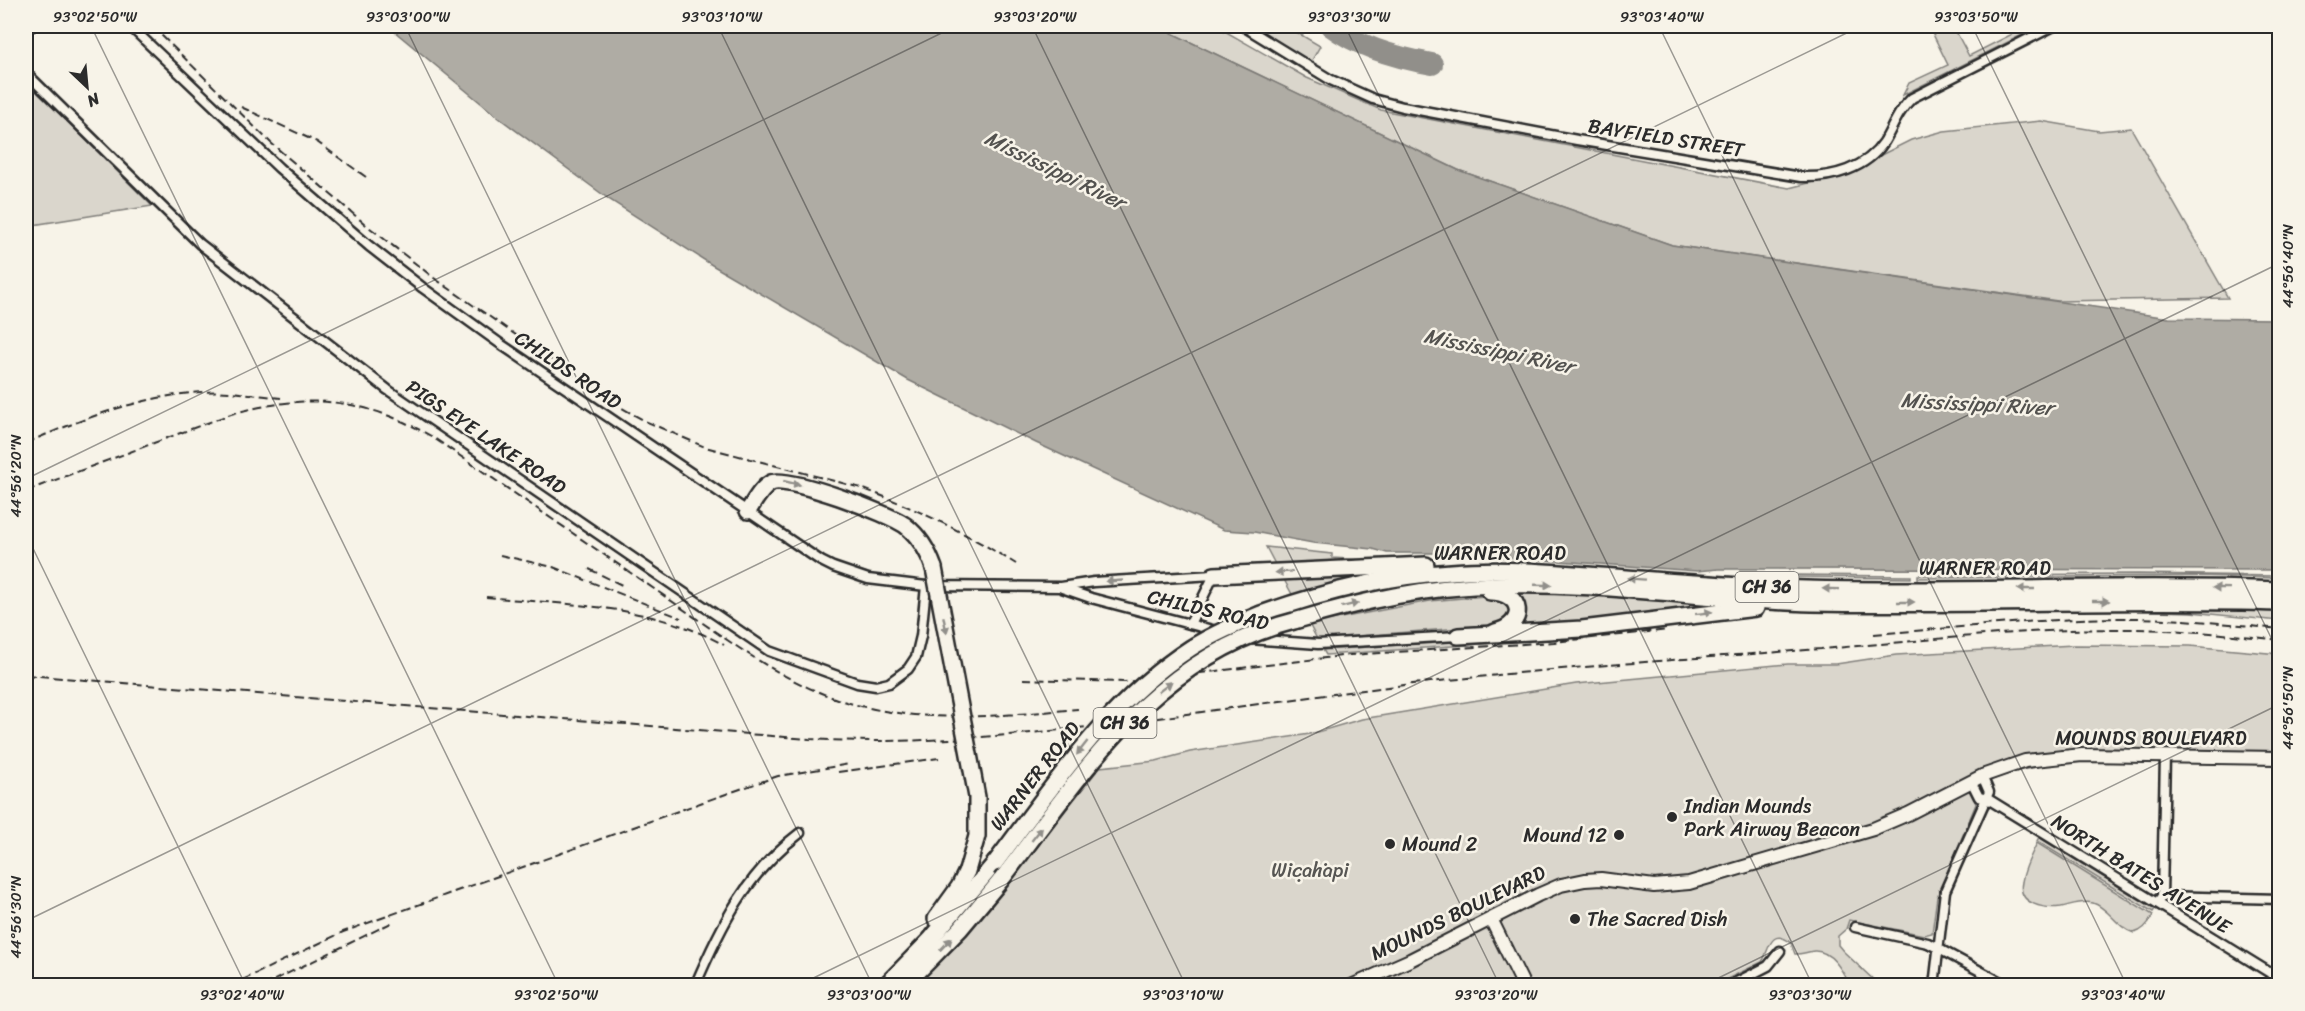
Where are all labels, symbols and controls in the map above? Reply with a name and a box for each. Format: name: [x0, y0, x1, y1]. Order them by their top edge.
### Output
text: 93°02'50"W: [53, 4, 137, 30]
text: 93°03'00"W: [366, 4, 450, 30]
text: 93°03'10"W: [682, 4, 763, 30]
text: 93°03'20"W: [993, 4, 1077, 30]
text: 93°03'30"W: [1308, 4, 1391, 30]
text: 93°03'40"W: [1620, 4, 1704, 30]
text: 93°03'50"W: [1934, 4, 2018, 30]
north arrow: [57, 57, 117, 117]
text: N: [81, 84, 106, 116]
street label: BAYFIELD STREET: [1585, 108, 1748, 168]
water label: Mississippi River: [978, 119, 1136, 222]
text: 44°56'40"N: [2275, 223, 2301, 308]
water label: Mississippi River: [1420, 317, 1582, 386]
street label: CHILDS ROAD: [507, 321, 629, 419]
street label: PIGS EYE LAKE ROAD: [398, 370, 574, 504]
water label: Mississippi River: [1900, 381, 2059, 427]
text: 44°56'20"N: [3, 434, 29, 518]
one-way arrow: [783, 479, 802, 488]
street label: WARNER ROAD: [1434, 536, 1566, 571]
street label: WARNER ROAD: [1919, 551, 2051, 586]
one-way arrow: [1274, 568, 1293, 577]
road number: CH 36: [1736, 572, 1798, 602]
one-way arrow: [1627, 574, 1646, 583]
one-way arrow: [1104, 576, 1123, 585]
street label: CHILDS ROAD: [1144, 579, 1272, 641]
one-way arrow: [1534, 581, 1553, 590]
one-way arrow: [2212, 583, 2231, 593]
one-way arrow: [2017, 584, 2036, 594]
one-way arrow: [1822, 585, 1841, 594]
one-way arrow: [2091, 596, 2110, 606]
one-way arrow: [1896, 597, 1915, 607]
one-way arrow: [1341, 600, 1359, 610]
one-way arrow: [1694, 608, 1713, 618]
one-way arrow: [941, 616, 950, 635]
text: 44°56'50"N: [2275, 666, 2301, 750]
one-way arrow: [1157, 681, 1172, 693]
road number: CH 36: [1094, 708, 1156, 738]
street label: WARNER ROAD: [981, 713, 1089, 839]
street label: MOUNDS BOULEVARD: [2055, 721, 2247, 756]
one-way arrow: [1077, 741, 1089, 756]
place label: Indian Mounds Park Airway Beacon: [1683, 789, 1860, 847]
street label: NORTH BATES AVENUE: [2044, 804, 2240, 945]
marker: Indian Mounds Park Airway Beacon: [1665, 810, 1679, 824]
place label: Mound 12: [1523, 818, 1607, 853]
one-way arrow: [1030, 826, 1042, 841]
place label: Mound 2: [1402, 827, 1478, 862]
marker: Mound 12: [1612, 828, 1626, 842]
marker: Mound 2: [1383, 837, 1397, 851]
park label: Wic̣aḣapi: [1271, 853, 1350, 888]
street label: MOUNDS BOULEVARD: [1364, 855, 1552, 971]
text: 44°56'30"N: [3, 875, 29, 958]
place label: The Sacred Dish: [1587, 902, 1727, 937]
marker: The Sacred Dish: [1568, 912, 1582, 926]
one-way arrow: [939, 937, 953, 952]
text: 93°02'40"W: [200, 982, 285, 1008]
text: 93°02'50"W: [514, 982, 598, 1008]
text: 93°03'00"W: [827, 982, 911, 1008]
text: 93°03'10"W: [1143, 982, 1224, 1008]
text: 93°03'20"W: [1454, 982, 1538, 1008]
text: 93°03'30"W: [1769, 982, 1852, 1008]
text: 93°03'40"W: [2081, 982, 2165, 1008]

